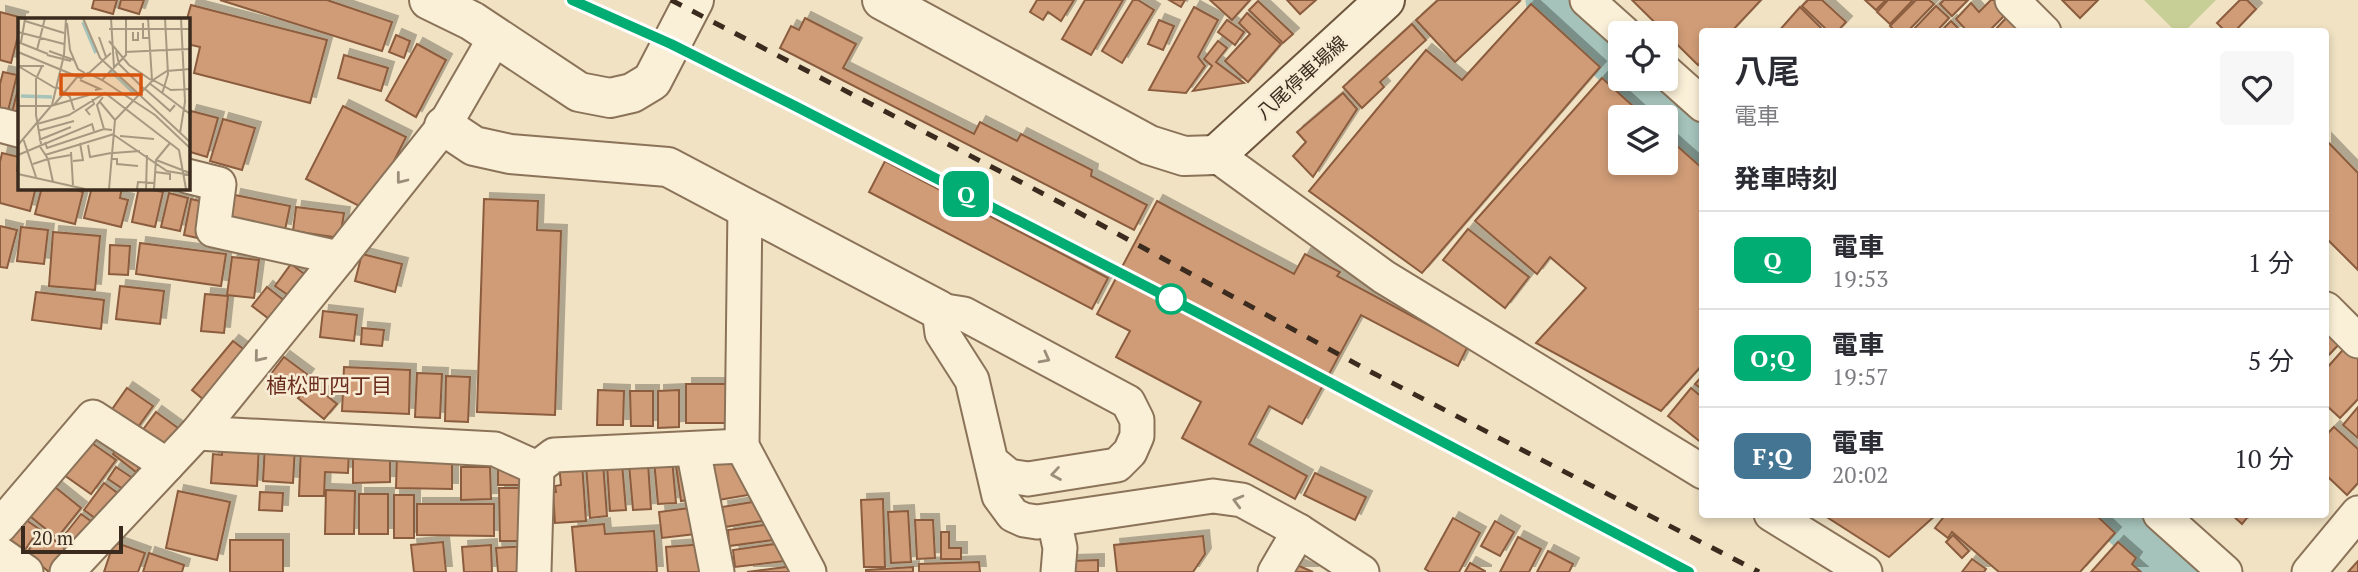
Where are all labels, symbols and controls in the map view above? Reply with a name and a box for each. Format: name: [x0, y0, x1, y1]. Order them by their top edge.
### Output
inset map: [18, 18, 189, 189]
map controls: [1608, 21, 1678, 175]
button: locate: [1608, 21, 1678, 91]
street label: 八尾停車場線: [1250, 30, 1352, 124]
text: 八尾: [1734, 49, 1800, 92]
button: heart: [2220, 51, 2294, 125]
text: 電車: [1734, 100, 1780, 131]
button: layers: [1608, 105, 1678, 175]
text: 発車時刻: [1734, 161, 1838, 195]
line badge: Q: [943, 171, 989, 217]
one-way arrow: [397, 172, 410, 184]
text: Q: [957, 178, 975, 210]
text: 電車: [1832, 229, 1884, 263]
text: Q: [1763, 244, 1782, 276]
text: 1 分: [2248, 245, 2294, 279]
text: 19:53: [1832, 263, 1889, 294]
unlabelled marker: [1156, 284, 1186, 314]
text: 電車: [1832, 327, 1884, 361]
text: O;Q: [1750, 342, 1795, 374]
text: 5 分: [2248, 343, 2294, 377]
one-way arrow: [254, 349, 267, 361]
one-way arrow: [1038, 350, 1050, 363]
text: 19:57: [1832, 361, 1889, 392]
district label: 植松町四丁目: [266, 371, 392, 399]
text: 電車: [1832, 425, 1884, 459]
text: F;Q: [1752, 440, 1793, 472]
text: 10 分: [2234, 441, 2294, 475]
text: 20:02: [1832, 459, 1889, 490]
one-way arrow: [1050, 467, 1062, 482]
one-way arrow: [1232, 495, 1244, 509]
scale bar: [21, 523, 122, 555]
text: 20 m: [32, 525, 73, 550]

